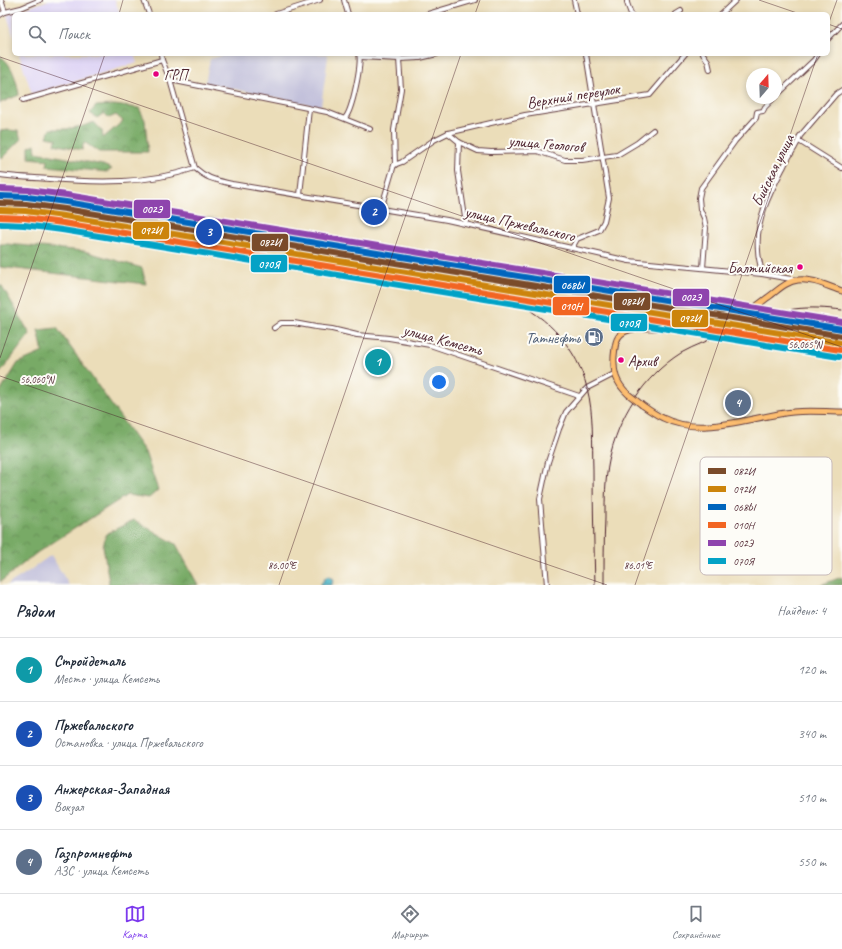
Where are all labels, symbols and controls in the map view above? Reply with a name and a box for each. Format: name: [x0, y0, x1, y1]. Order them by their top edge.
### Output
search box: [12, 12, 830, 56]
icon: search: [26, 23, 48, 45]
text: Поиск: [58, 25, 90, 44]
place label: ГРП: [164, 66, 190, 85]
north arrow: [746, 68, 782, 104]
marker: ГРП: [151, 69, 161, 79]
street label: Верхний переулок: [525, 78, 623, 113]
street label: Бийская улица: [747, 130, 800, 210]
street label: улица Геологов: [506, 131, 588, 158]
pin: 2: [361, 197, 387, 227]
line badge: 002Э: [133, 199, 171, 219]
street label: улица Пржевальского: [462, 201, 578, 247]
text: 002Э: [142, 202, 164, 216]
pin: 3: [196, 217, 222, 247]
line badge: 092И: [132, 221, 170, 240]
text: 092И: [140, 223, 164, 237]
line badge: 082И: [251, 233, 289, 252]
text: 082И: [259, 235, 283, 249]
line badge: 070Я: [250, 254, 288, 273]
text: 070Я: [258, 257, 281, 271]
place label: Балтийская: [728, 259, 793, 278]
marker: Балтийская: [795, 262, 805, 272]
line badge: 068Ы: [553, 275, 591, 294]
text: 068Ы: [561, 278, 586, 292]
line badge: 002Э: [672, 288, 710, 307]
text: 002Э: [681, 290, 703, 304]
line badge: 082И: [613, 292, 651, 311]
text: 082И: [621, 294, 645, 308]
line badge: 010Н: [552, 296, 590, 316]
text: 010Н: [560, 299, 584, 313]
line badge: 092И: [671, 309, 709, 328]
text: 092И: [679, 311, 703, 325]
line badge: 070Я: [610, 313, 648, 332]
text: 070Я: [618, 316, 641, 330]
street label: улица Кемсеть: [400, 320, 486, 360]
fuel station icon: Татнефть: [583, 326, 605, 348]
place label: Татнефть: [526, 328, 582, 348]
text: 56.065°N: [788, 338, 824, 351]
pin: 1: [365, 347, 391, 377]
place label: Архив: [628, 352, 660, 371]
marker: Архив: [616, 355, 626, 365]
your location: [429, 372, 449, 392]
text: 56.060°N: [20, 373, 56, 386]
pin: 4: [725, 388, 751, 418]
legend: [700, 457, 832, 575]
text: 082И: [733, 464, 757, 478]
text: 092И: [733, 482, 757, 496]
text: 068Ы: [733, 500, 757, 514]
text: 010Н: [733, 518, 756, 532]
text: 002Э: [733, 536, 755, 550]
text: 070Я: [733, 554, 756, 568]
text: 86.00°E: [268, 559, 298, 572]
text: 86.01°E: [624, 559, 654, 572]
text: Рядом: [16, 601, 54, 622]
text: Найдено: 4: [778, 603, 826, 619]
text: Стройдеталь: [54, 652, 125, 671]
text: 1: [26, 662, 32, 678]
text: 120 m: [798, 662, 826, 678]
text: Место · улица Кемсеть: [54, 671, 159, 687]
text: Пржевальского: [54, 716, 133, 735]
text: 2: [26, 726, 32, 742]
text: 340 m: [798, 726, 826, 742]
text: Остановка · улица Пржевальского: [54, 735, 203, 751]
text: Анжерская-Западная: [54, 780, 169, 799]
text: 3: [26, 790, 32, 806]
text: 510 m: [798, 790, 826, 806]
text: Вокзал: [54, 799, 83, 815]
text: Газпромнефть: [54, 844, 131, 863]
text: 4: [26, 854, 32, 870]
text: 550 m: [798, 854, 826, 870]
text: АЗС · улица Кемсеть: [54, 863, 148, 879]
tab: Карта: [122, 903, 147, 941]
tab: Маршрут: [392, 903, 428, 941]
tab: Сохранённые: [672, 903, 720, 941]

